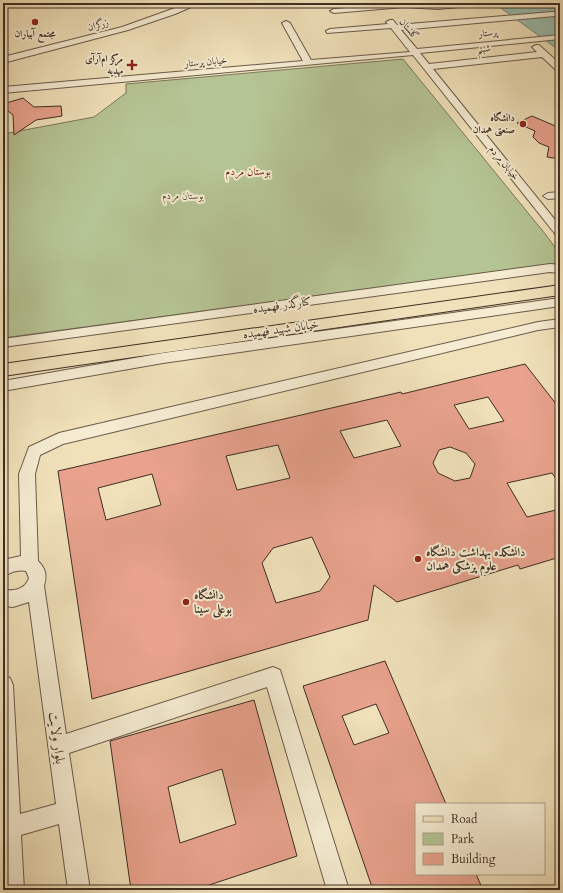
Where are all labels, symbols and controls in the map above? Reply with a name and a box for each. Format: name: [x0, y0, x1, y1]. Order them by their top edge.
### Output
street label: زرگران: [86, 15, 110, 35]
street label: گلستان: [396, 15, 422, 43]
marker: مجتمع آبیاران: [30, 17, 40, 27]
street label: پرستار: [477, 25, 499, 41]
place label: مجتمع آبیاران: [14, 27, 57, 43]
street label: شبنم: [476, 41, 492, 60]
place label: مرکز ام‌آر‌آی مهدیه: [85, 52, 124, 78]
street label: خیابان پرستار: [183, 53, 228, 71]
marker: مرکز ام‌آر‌آی مهدیه: [126, 59, 138, 71]
place label: دانشگاه صنعتی همدان: [473, 111, 515, 137]
marker: دانشگاه صنعتی همدان: [518, 119, 528, 129]
street label: خیابان مردم: [484, 143, 522, 185]
district label: بوستان مردم: [225, 164, 271, 181]
park label: بوستان مردم: [162, 189, 204, 205]
street label: کنارگذر فهمیده: [252, 292, 312, 317]
street label: خیابان شهید فهمیده: [242, 316, 320, 342]
place label: دانشکده بهداشت دانشگاه علوم پزشکی همدان: [426, 544, 525, 577]
marker: دانشکده بهداشت دانشگاه علوم پزشکی همدان: [413, 554, 423, 564]
place label: دانشگاه بوعلی سینا: [194, 587, 232, 619]
marker: دانشگاه بوعلی سینا: [181, 597, 191, 607]
street label: بلوار ولایت: [44, 711, 70, 766]
legend: [415, 803, 545, 875]
text: Road: [451, 811, 478, 827]
text: Park: [451, 831, 475, 847]
text: Building: [451, 851, 496, 867]

